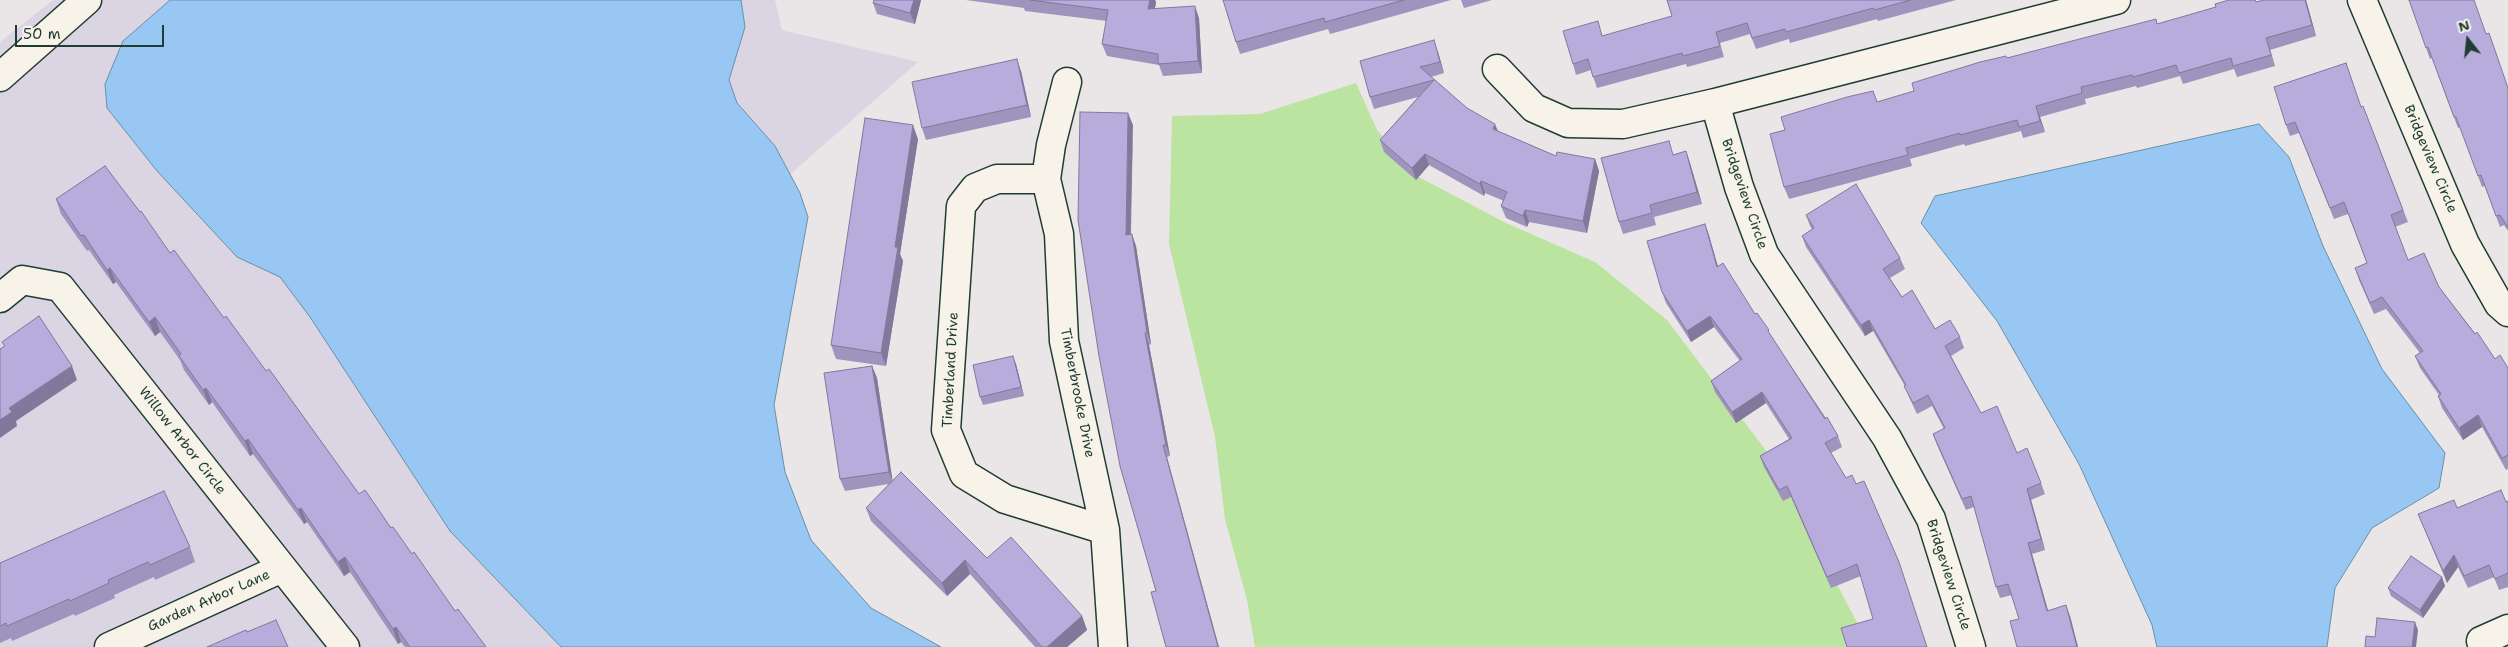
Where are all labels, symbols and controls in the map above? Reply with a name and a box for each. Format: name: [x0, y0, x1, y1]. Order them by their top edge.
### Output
scale bar: [18, 15, 166, 47]
north arrow: [2443, 15, 2493, 65]
text: N: [2456, 15, 2472, 36]
text: 50 m: [23, 24, 61, 44]
street label: Bridgeview Circle: [2400, 102, 2460, 216]
street label: Bridgeview Circle: [1717, 137, 1771, 251]
street label: Timberland Drive: [940, 312, 962, 428]
street label: Timberbrooke Drive: [1056, 327, 1098, 459]
street label: Willow Arbor Circle: [135, 384, 229, 498]
street label: Bridgeview Circle: [1922, 517, 1974, 633]
street label: Garden Arbor Lane: [145, 567, 273, 635]

